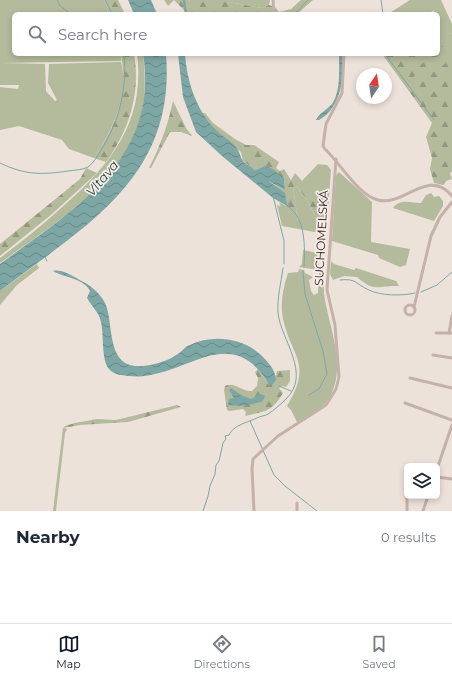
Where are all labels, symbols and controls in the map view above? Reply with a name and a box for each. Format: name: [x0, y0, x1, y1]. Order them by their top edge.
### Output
search box: [12, 12, 440, 56]
icon: search: [26, 23, 48, 45]
text: Search here: [58, 25, 147, 44]
north arrow: [356, 68, 392, 104]
water label: Vltava: [82, 157, 122, 199]
street label: SUCHOMELSKÁ: [311, 189, 331, 286]
map controls: [404, 463, 440, 499]
button: layers: [404, 463, 440, 499]
text: Nearby: [16, 527, 80, 547]
text: 0 results: [381, 529, 436, 545]
tab: Map: [56, 633, 81, 671]
tab: Directions: [194, 633, 250, 671]
tab: Saved: [363, 633, 396, 671]

